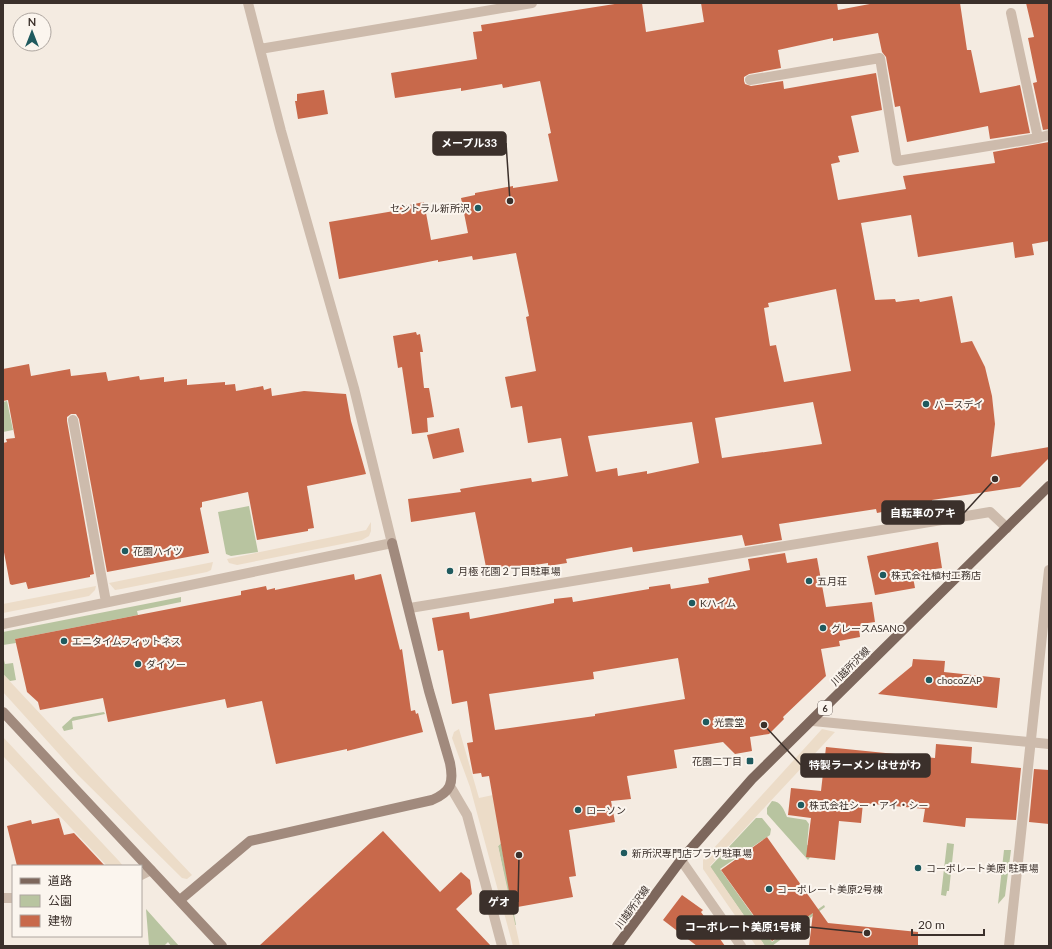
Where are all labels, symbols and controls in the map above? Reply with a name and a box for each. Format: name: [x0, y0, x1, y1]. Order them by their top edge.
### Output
north arrow: [12, 12, 52, 52]
text: N: [28, 15, 36, 28]
callout: メープル33: [433, 132, 506, 155]
text: メープル33: [441, 136, 497, 149]
place label: セントラル新所沢: [390, 202, 470, 214]
marker: セントラル新所沢: [473, 203, 483, 213]
place label: バースデイ: [934, 398, 984, 410]
marker: バースデイ: [921, 399, 931, 409]
callout: 自転車のアキ: [882, 501, 964, 524]
text: 自転車のアキ: [890, 506, 956, 519]
place label: 花園ハイツ: [133, 545, 183, 557]
marker: 花園ハイツ: [120, 546, 130, 556]
place label: 月極 花園２丁目駐車場: [458, 565, 561, 577]
marker: 月極 花園２丁目駐車場: [445, 566, 455, 576]
place label: 株式会社植村工務店: [891, 569, 981, 581]
marker: 株式会社植村工務店: [878, 570, 888, 580]
place label: 五月荘: [817, 575, 847, 587]
marker: 五月荘: [804, 576, 814, 586]
place label: Kハイム: [700, 597, 736, 609]
marker: Kハイム: [687, 598, 697, 608]
place label: グレースASANO: [831, 622, 905, 634]
marker: グレースASANO: [818, 623, 828, 633]
place label: エニタイムフィットネス: [72, 635, 181, 647]
marker: エニタイムフィットネス: [59, 636, 69, 646]
street label: 川越所沢線: [828, 644, 872, 688]
place label: ダイソー: [146, 658, 186, 670]
marker: ダイソー: [133, 659, 143, 669]
place label: chocoZAP: [937, 674, 982, 686]
marker: chocoZAP: [924, 675, 934, 685]
road number: 6: [818, 701, 832, 715]
place label: 光雲堂: [714, 716, 744, 728]
marker: 光雲堂: [701, 717, 711, 727]
callout: 特製ラーメン はせがわ: [801, 754, 930, 777]
place label: 花園二丁目: [692, 755, 742, 767]
marker: 花園二丁目: [745, 756, 755, 766]
text: 特製ラーメン はせがわ: [809, 758, 921, 771]
place label: 株式会社シー・アイ・シー: [809, 799, 929, 811]
marker: 株式会社シー・アイ・シー: [796, 800, 806, 810]
place label: ローソン: [586, 804, 626, 816]
marker: ローソン: [573, 805, 583, 815]
place label: 新所沢専門店プラザ駐車場: [632, 847, 752, 859]
marker: 新所沢専門店プラザ駐車場: [619, 848, 629, 858]
place label: コーポレート美原 駐車場: [926, 862, 1039, 874]
marker: コーポレート美原 駐車場: [913, 863, 923, 873]
legend: [12, 865, 142, 937]
text: 道路: [48, 873, 72, 888]
street label: 川越所沢線: [612, 883, 652, 931]
place label: コーポレート美原2号棟: [777, 883, 883, 895]
marker: コーポレート美原2号棟: [764, 884, 774, 894]
callout: ゲオ: [480, 891, 518, 914]
text: 公園: [48, 893, 72, 908]
text: ゲオ: [488, 895, 510, 908]
scale bar: [912, 911, 984, 937]
text: 建物: [48, 913, 72, 928]
callout: コーポレート美原1号棟: [677, 916, 809, 939]
text: 20 m: [918, 917, 945, 932]
text: コーポレート美原1号棟: [685, 920, 801, 933]

